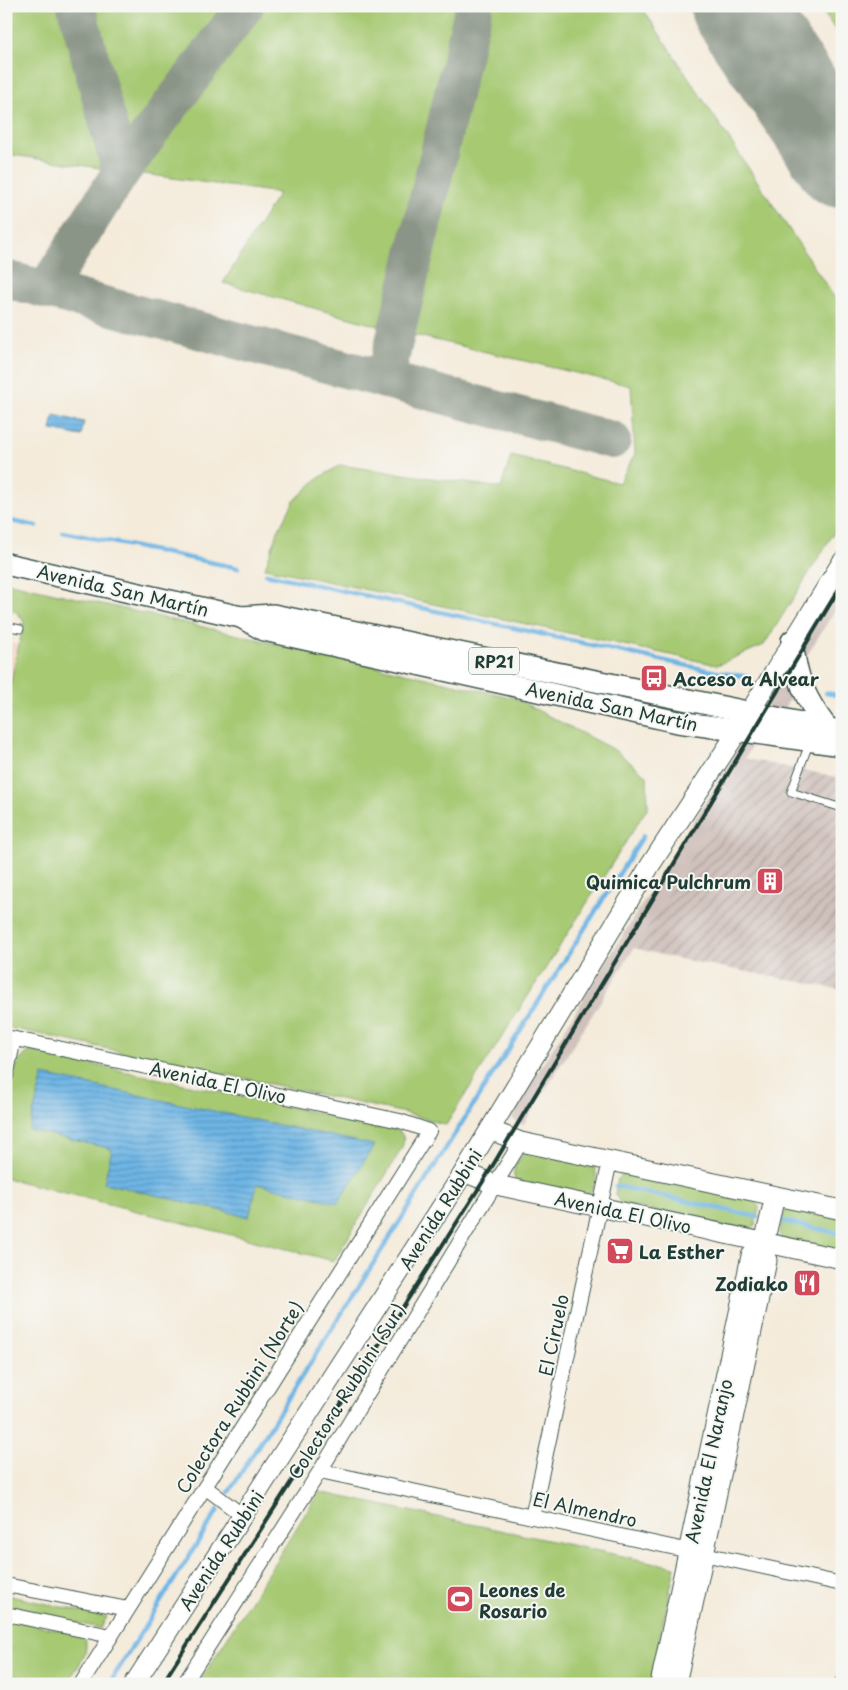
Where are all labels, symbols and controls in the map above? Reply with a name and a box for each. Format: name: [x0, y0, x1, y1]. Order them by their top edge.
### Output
street label: Avenida San Martín: [35, 557, 211, 623]
road number: RP21: [469, 648, 519, 674]
bus stop icon: Acceso a Alvear: [639, 663, 669, 693]
place label: Acceso a Alvear: [672, 665, 820, 692]
street label: Avenida San Martín: [524, 675, 700, 737]
building icon: Quimica Pulchrum: [755, 866, 785, 896]
place label: Quimica Pulchrum: [586, 868, 751, 895]
street label: Avenida El Olivo: [147, 1054, 289, 1110]
street label: Avenida Rubbini: [392, 1143, 488, 1275]
street label: Avenida El Olivo: [552, 1184, 694, 1240]
supermarket icon: La Esther: [605, 1236, 635, 1266]
place label: La Esther: [639, 1238, 725, 1265]
restaurant icon: Zodiako: [792, 1268, 822, 1298]
place label: Zodiako: [715, 1270, 788, 1297]
street label: El Ciruelo: [531, 1292, 575, 1378]
street label: Colectora Rubbini (Norte): [169, 1296, 309, 1498]
street label: Colectora Rubbini (Sur): [281, 1298, 411, 1484]
street label: Avenida El Naranjo: [677, 1376, 739, 1546]
street label: Avenida Rubbini: [172, 1485, 270, 1615]
street label: El Almendro: [530, 1485, 640, 1533]
place label: Leones de Rosario: [479, 1576, 566, 1624]
sports icon: Leones de Rosario: [445, 1584, 475, 1614]

